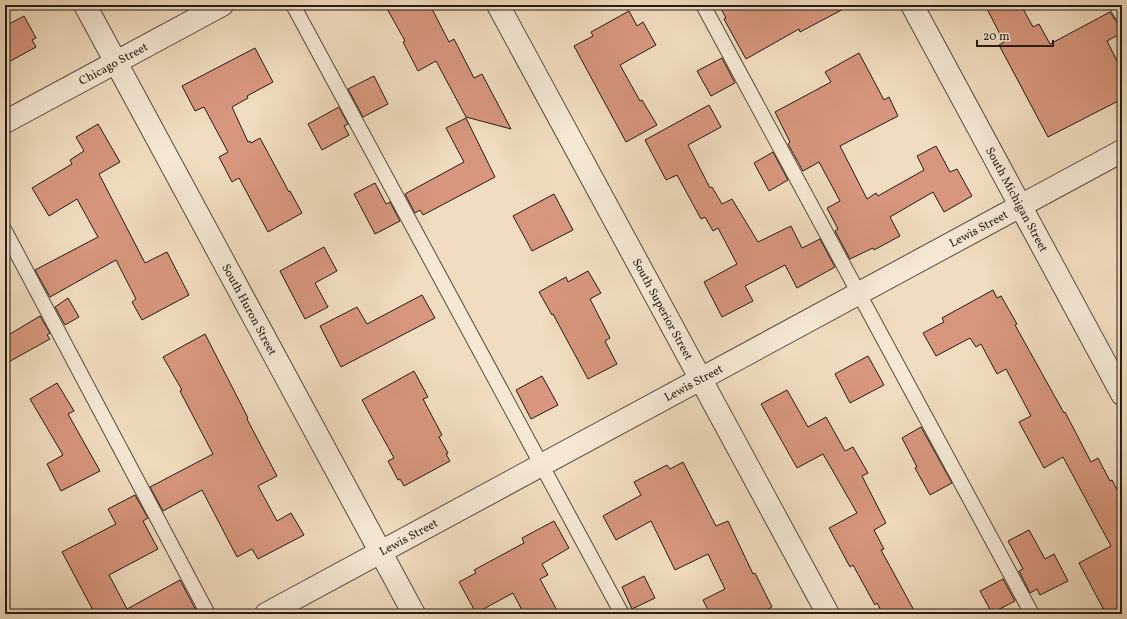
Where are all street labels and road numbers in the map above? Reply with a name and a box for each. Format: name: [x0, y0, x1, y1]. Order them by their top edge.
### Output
street label: Chicago Street: [76, 39, 151, 90]
street label: South Michigan Street: [981, 144, 1051, 255]
street label: Lewis Street: [947, 207, 1011, 252]
street label: South Superior Street: [628, 256, 696, 363]
street label: South Huron Street: [217, 261, 280, 359]
street label: Lewis Street: [662, 361, 726, 406]
street label: Lewis Street: [377, 515, 441, 560]

